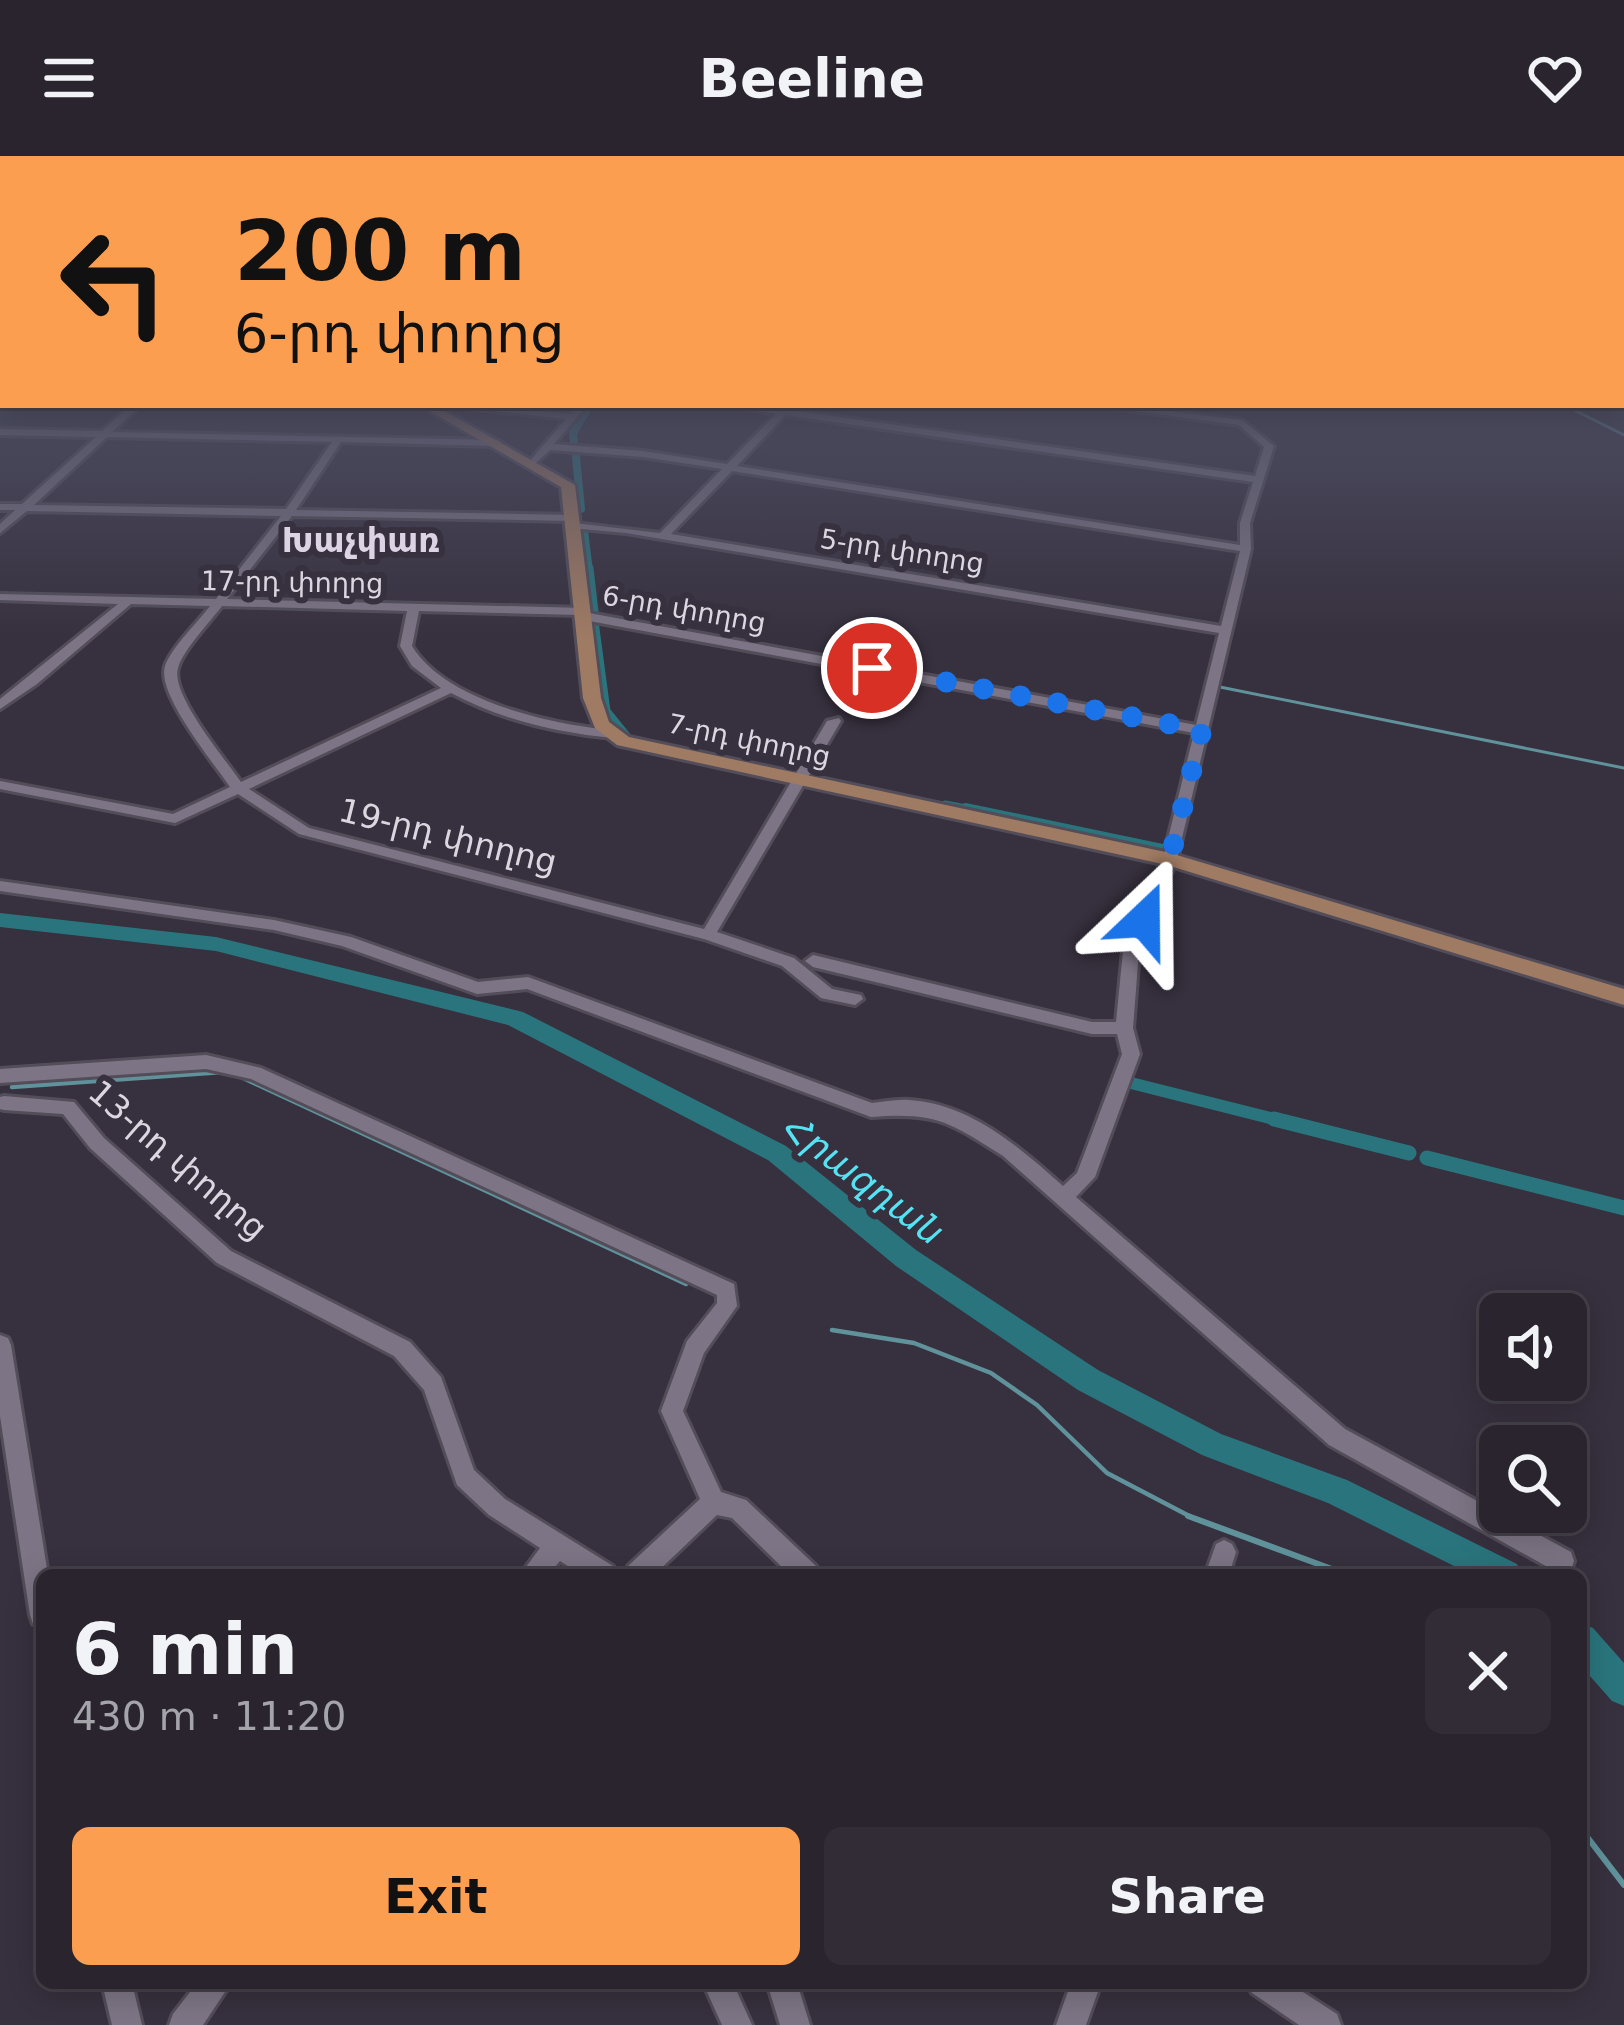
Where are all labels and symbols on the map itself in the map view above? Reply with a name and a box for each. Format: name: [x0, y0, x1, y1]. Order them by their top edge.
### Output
district label: Խաչփառ: [282, 521, 440, 560]
street label: 5-րդ փողոց: [818, 523, 986, 579]
street label: 17-րդ փողոց: [201, 565, 383, 599]
street label: 6-րդ փողոց: [600, 579, 768, 639]
pin: [821, 617, 923, 719]
street label: 7-րդ փողոց: [665, 708, 833, 772]
street label: 19-րդ փողոց: [335, 790, 561, 882]
position arrow: [1081, 857, 1207, 983]
street label: 13-րդ փողոց: [81, 1072, 275, 1248]
water label: Հրազդան: [776, 1107, 952, 1253]

